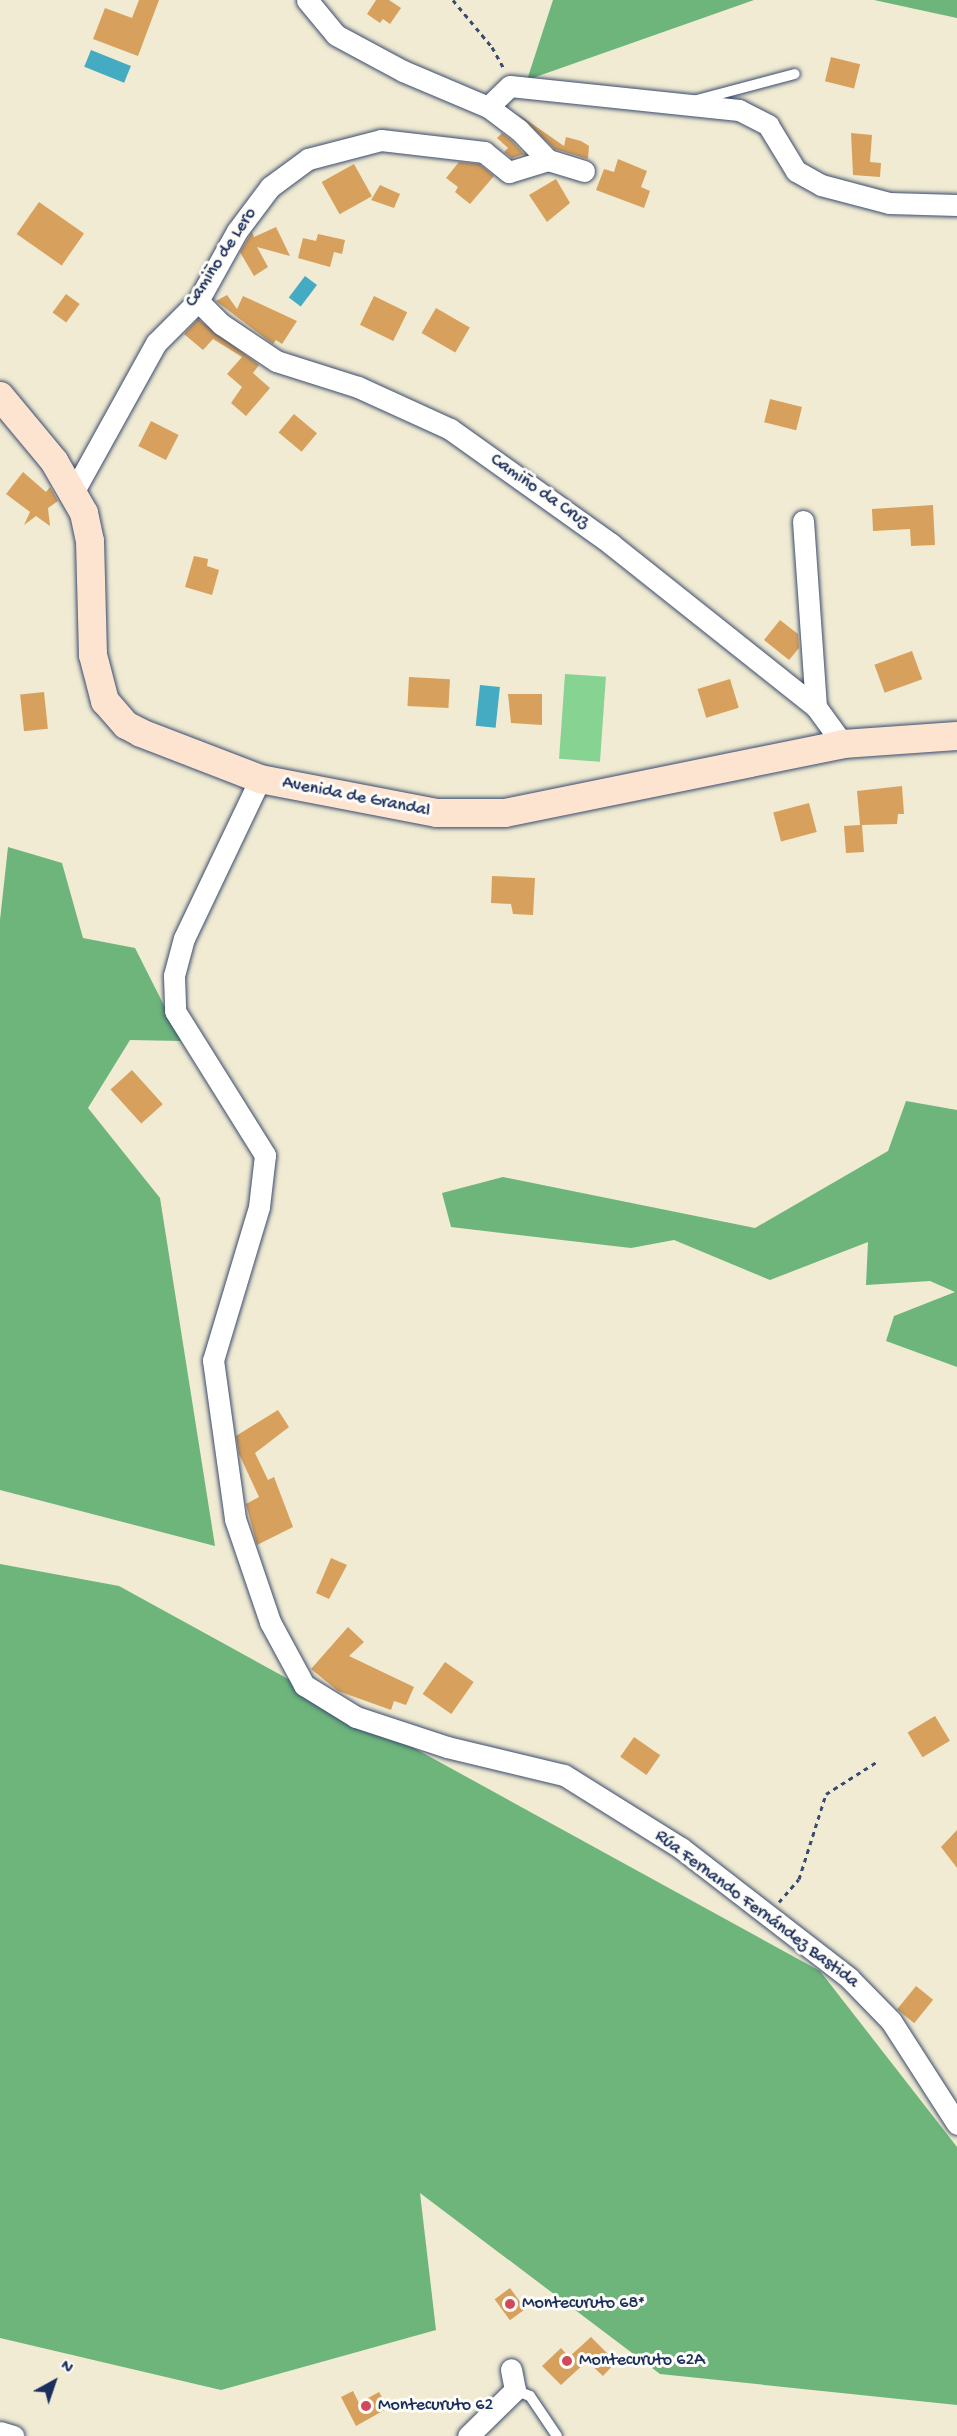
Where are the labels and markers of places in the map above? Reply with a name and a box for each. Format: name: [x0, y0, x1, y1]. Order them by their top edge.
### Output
place label: Montecuruto 68*: [522, 2293, 645, 2315]
marker: Montecuruto 68*: [503, 2297, 517, 2311]
place label: Montecuruto 62A: [579, 2350, 705, 2372]
marker: Montecuruto 62A: [560, 2354, 574, 2368]
place label: Montecuruto 62: [378, 2395, 493, 2417]
marker: Montecuruto 62: [359, 2399, 373, 2413]

